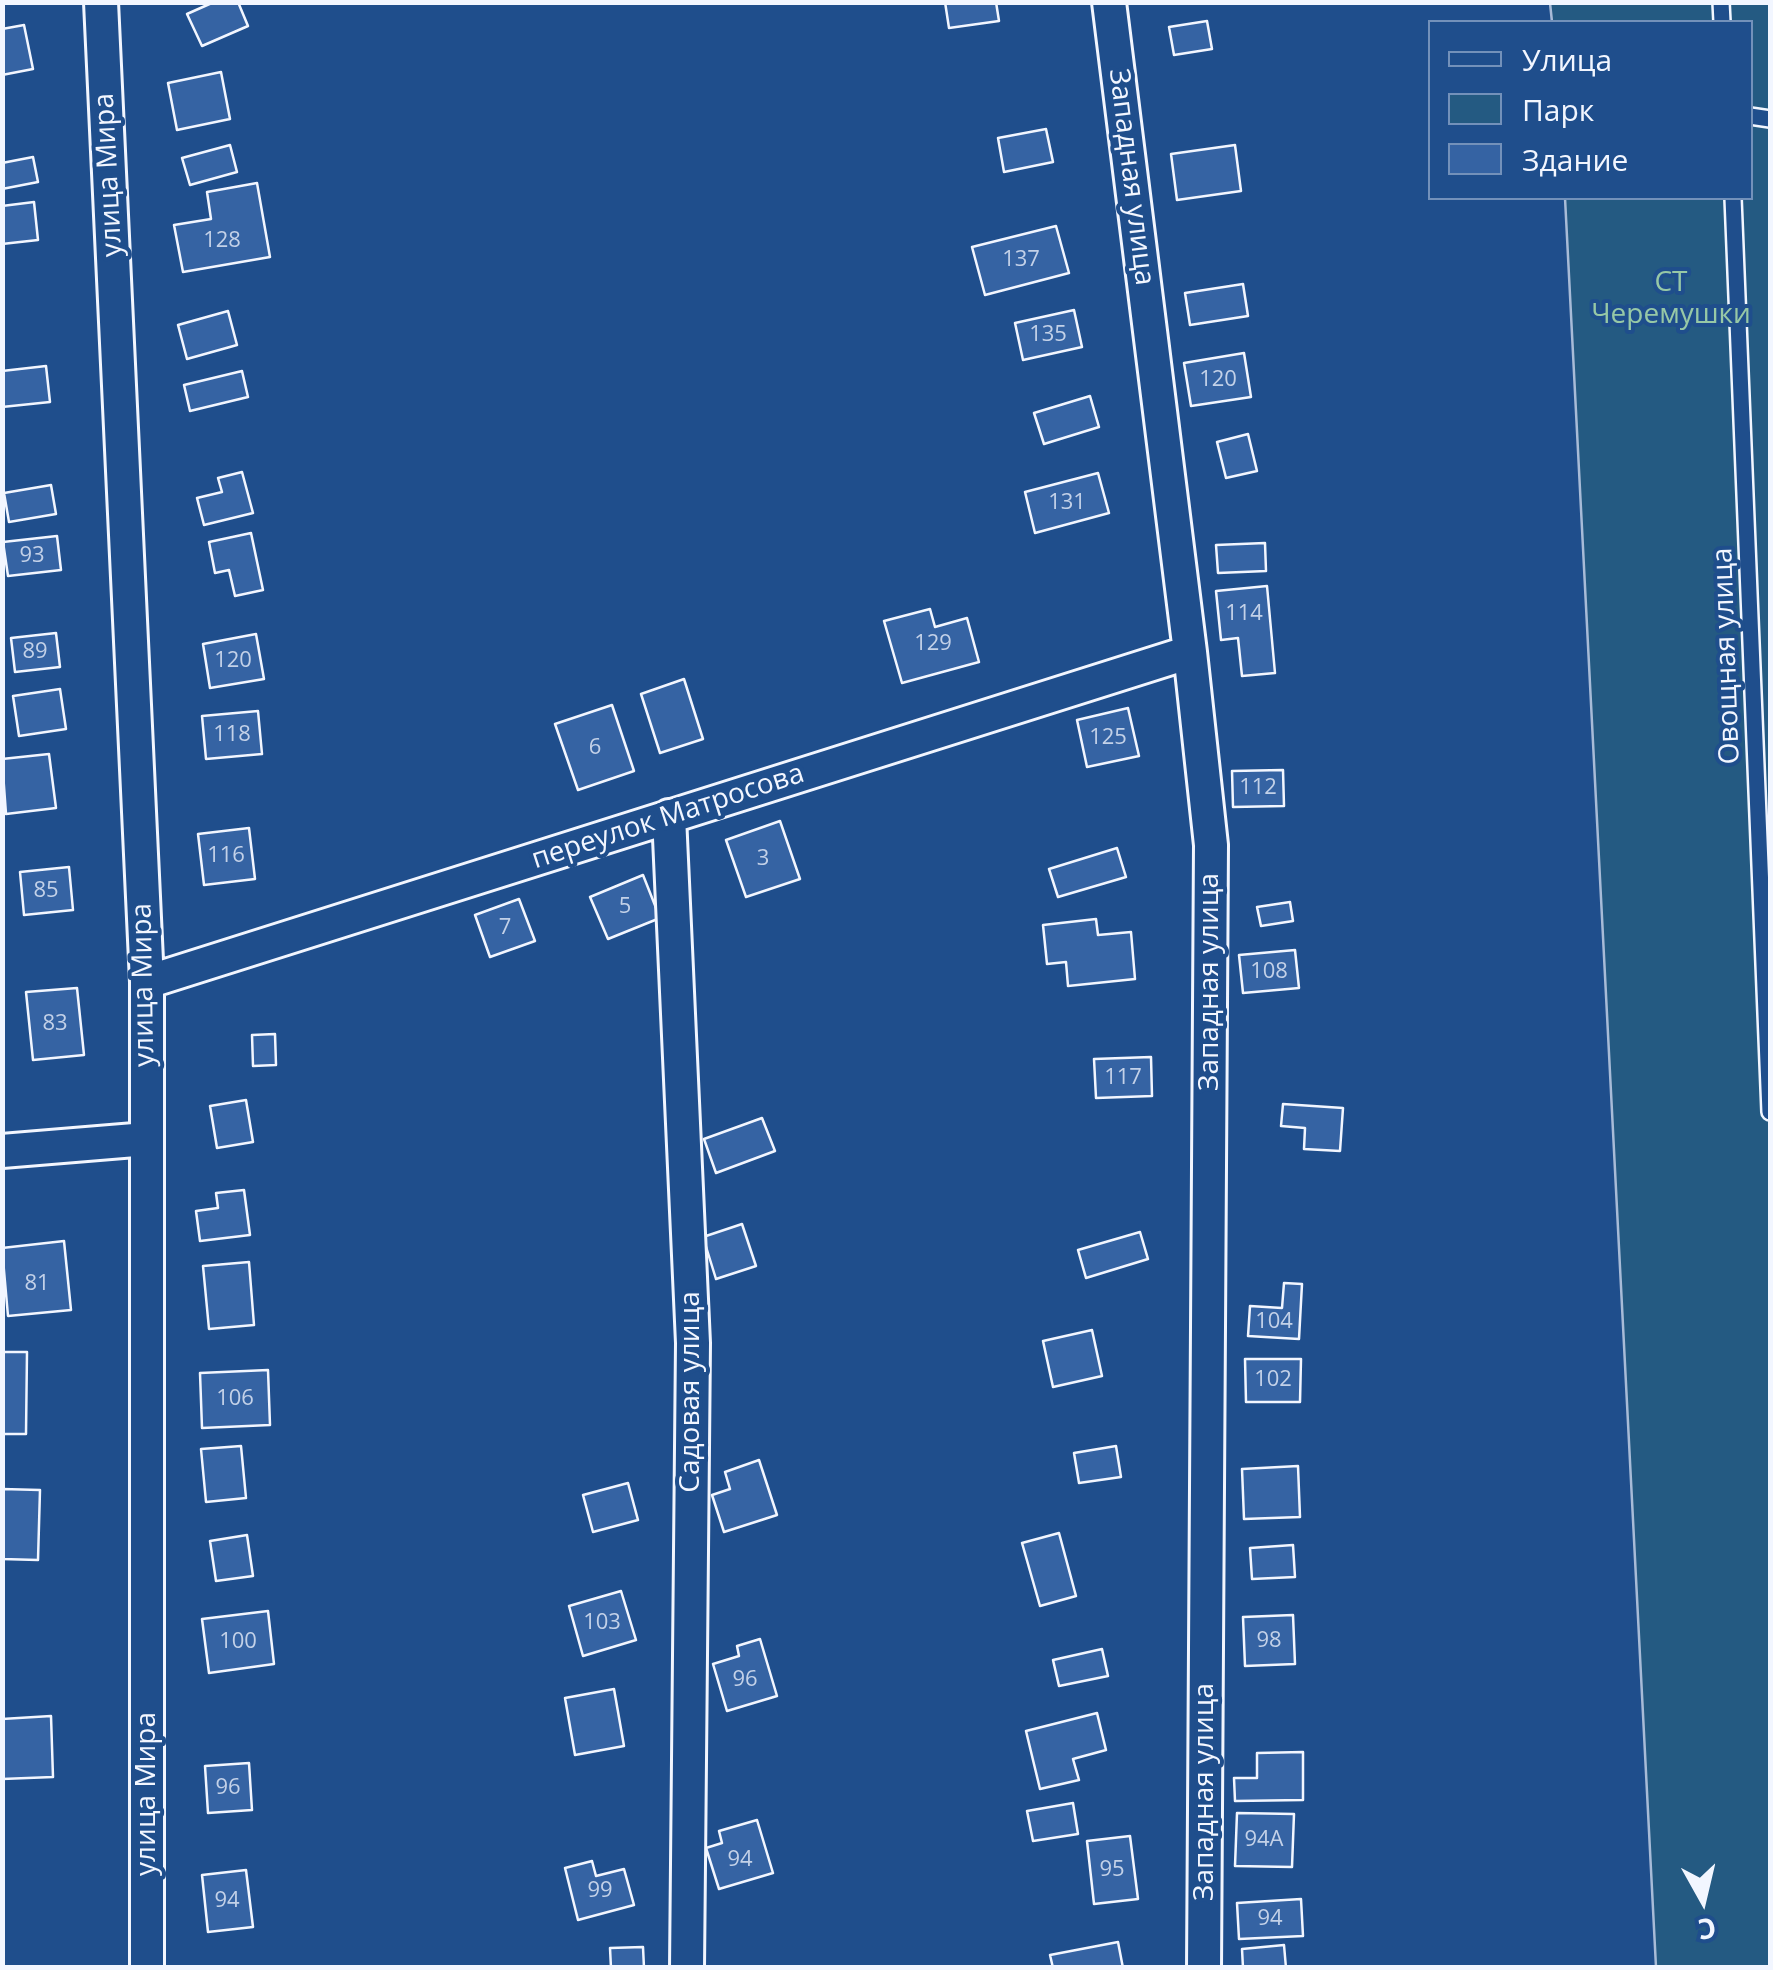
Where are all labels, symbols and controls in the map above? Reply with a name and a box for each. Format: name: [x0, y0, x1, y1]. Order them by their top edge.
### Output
legend: [1428, 20, 1753, 200]
text: Улица: [1522, 39, 1612, 80]
street label: Западная улица: [1101, 67, 1161, 287]
text: Парк: [1522, 89, 1594, 130]
street label: улица Мира: [88, 92, 130, 258]
text: Здание: [1522, 139, 1628, 180]
house number: 128: [203, 228, 241, 254]
house number: 137: [1002, 247, 1040, 273]
park label: СТ Черемушки: [1591, 266, 1751, 332]
house number: 135: [1029, 322, 1067, 348]
house number: 120: [1199, 367, 1237, 393]
house number: 131: [1048, 490, 1086, 516]
house number: 93: [19, 543, 45, 569]
street label: Овощная улица: [1706, 547, 1748, 765]
house number: 114: [1225, 601, 1263, 627]
house number: 129: [914, 631, 952, 657]
house number: 89: [22, 639, 48, 665]
house number: 120: [214, 648, 252, 674]
house number: 118: [213, 722, 251, 748]
house number: 125: [1089, 725, 1127, 751]
house number: 6: [589, 735, 601, 761]
street label: переулок Матросова: [528, 757, 808, 877]
house number: 112: [1239, 775, 1277, 801]
house number: 116: [207, 843, 245, 869]
house number: 3: [757, 846, 769, 872]
street label: Западная улица: [1193, 873, 1227, 1091]
house number: 85: [33, 878, 59, 904]
house number: 5: [619, 894, 631, 920]
street label: улица Мира: [126, 903, 162, 1067]
house number: 7: [499, 915, 511, 941]
house number: 108: [1250, 959, 1288, 985]
house number: 83: [42, 1011, 68, 1037]
house number: 117: [1104, 1065, 1142, 1091]
house number: 81: [24, 1271, 50, 1297]
street label: Садовая улица: [674, 1291, 708, 1493]
house number: 104: [1255, 1309, 1293, 1335]
house number: 102: [1254, 1367, 1292, 1393]
house number: 106: [216, 1386, 254, 1412]
house number: 103: [583, 1610, 621, 1636]
house number: 98: [1256, 1628, 1282, 1654]
house number: 100: [219, 1629, 257, 1655]
house number: 96: [732, 1667, 758, 1693]
street label: Западная улица: [1188, 1683, 1222, 1901]
street label: улица Мира: [130, 1712, 164, 1876]
house number: 96: [215, 1775, 241, 1801]
house number: 94А: [1244, 1827, 1284, 1853]
house number: 94: [727, 1847, 753, 1873]
north arrow: [1653, 1850, 1753, 1950]
house number: 95: [1099, 1857, 1125, 1883]
house number: 99: [587, 1878, 613, 1904]
house number: 94: [214, 1888, 240, 1914]
house number: 94: [1257, 1906, 1283, 1932]
text: С: [1696, 1910, 1719, 1950]

